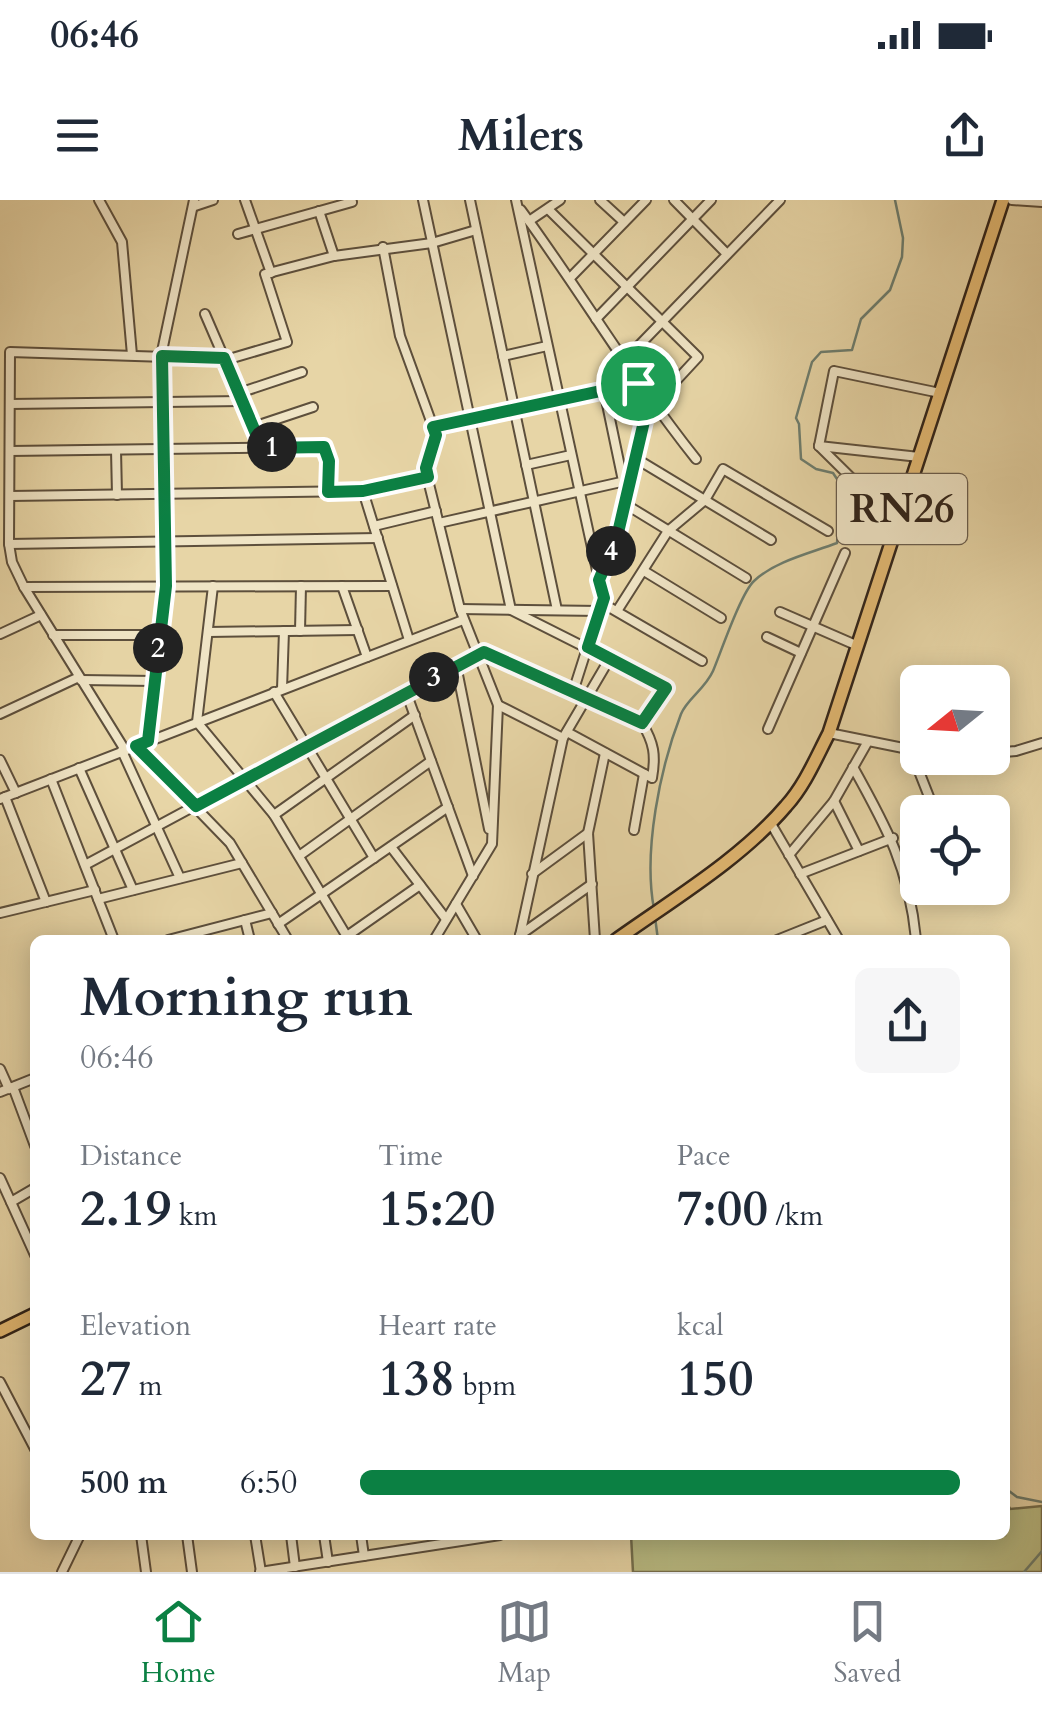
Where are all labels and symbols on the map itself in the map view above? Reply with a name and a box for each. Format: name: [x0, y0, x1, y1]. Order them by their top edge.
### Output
pin: [596, 341, 681, 426]
pin: 1: [247, 422, 297, 472]
road number: RN26: [837, 474, 967, 544]
pin: 4: [586, 526, 636, 576]
pin: 2: [133, 623, 183, 673]
pin: 3: [409, 652, 459, 702]
north arrow: [900, 665, 1010, 775]

